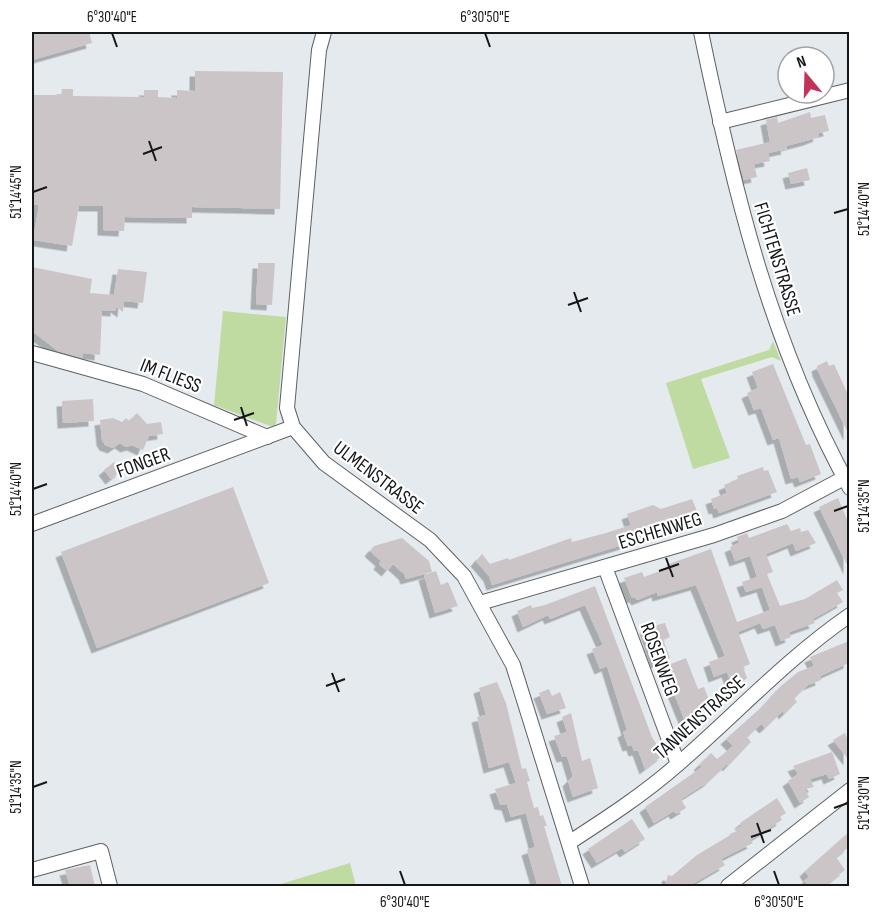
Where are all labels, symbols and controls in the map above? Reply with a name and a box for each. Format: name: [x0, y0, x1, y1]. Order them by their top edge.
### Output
text: 6°30'40"E: [87, 8, 137, 27]
text: 6°30'50"E: [460, 8, 510, 27]
north arrow: [776, 45, 836, 105]
text: N: [794, 52, 809, 73]
text: 51°14'45"N: [7, 165, 26, 219]
text: 51°14'40"N: [855, 182, 874, 236]
street label: FICHTENSTRASSE: [748, 200, 806, 319]
street label: IM FLIESS: [137, 353, 205, 399]
street label: ULMENSTRASSE: [329, 436, 428, 520]
street label: FONGER: [113, 442, 173, 484]
text: 51°14'40"N: [7, 462, 26, 516]
text: 51°14'35"N: [855, 479, 874, 533]
street label: ESCHENWEG: [616, 507, 705, 555]
street label: ROSENWEG: [635, 619, 683, 700]
street label: TANNENSTRASSE: [649, 671, 750, 765]
text: 51°14'35"N: [7, 760, 26, 814]
text: 51°14'30"N: [855, 776, 874, 830]
text: 6°30'40"E: [380, 893, 430, 912]
text: 6°30'50"E: [754, 893, 804, 912]

